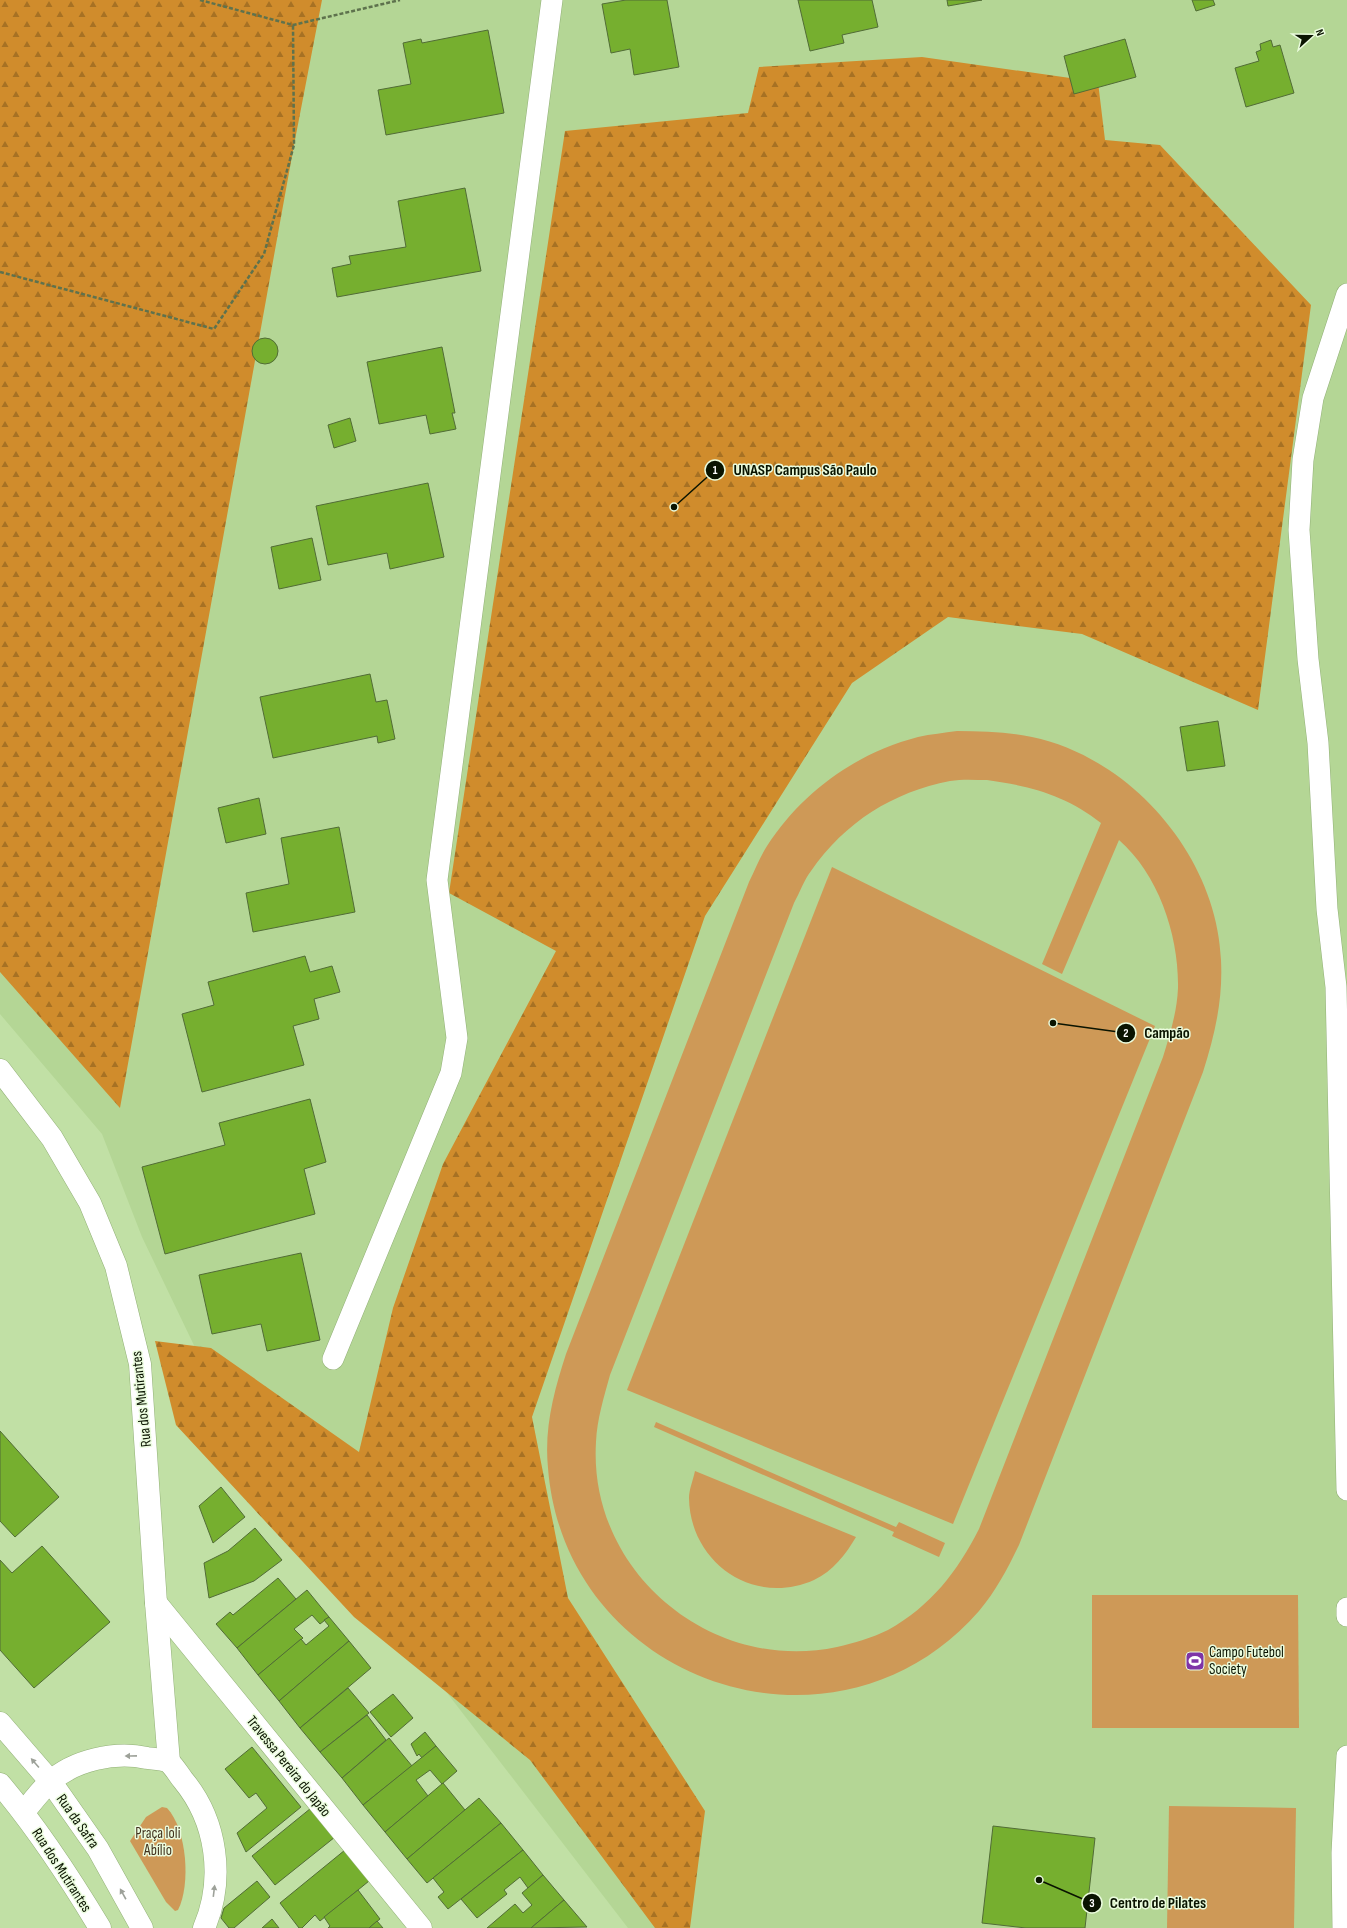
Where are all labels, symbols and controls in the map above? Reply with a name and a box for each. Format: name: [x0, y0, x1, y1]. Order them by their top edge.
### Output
north arrow: [1291, 16, 1331, 56]
text: N: [1313, 28, 1327, 38]
callout: UNASP Campus São Paulo: [705, 456, 885, 484]
text: UNASP Campus São Paulo: [733, 461, 877, 480]
text: 1: [713, 463, 718, 478]
callout: Campão: [1116, 1019, 1198, 1047]
text: Campão: [1144, 1024, 1190, 1043]
text: 2: [1123, 1026, 1129, 1041]
street label: Rua dos Mutirantes: [127, 1350, 156, 1448]
place label: Campo Futebol Society: [1209, 1643, 1284, 1679]
sports icon: Campo Futebol Society: [1184, 1650, 1206, 1672]
street label: Travessa Pereira do Japão: [242, 1712, 335, 1821]
one-way arrow: [124, 1753, 137, 1759]
one-way arrow: [30, 1758, 39, 1769]
street label: Rua da Safra: [52, 1790, 103, 1852]
park label: Praça Ioli Abílio: [135, 1824, 181, 1860]
street label: Rua dos Mutirantes: [27, 1825, 96, 1916]
one-way arrow: [211, 1885, 217, 1897]
one-way arrow: [120, 1888, 127, 1900]
callout: Centro de Pilates: [1082, 1889, 1214, 1917]
text: Centro de Pilates: [1110, 1894, 1206, 1913]
text: 3: [1089, 1896, 1095, 1911]

